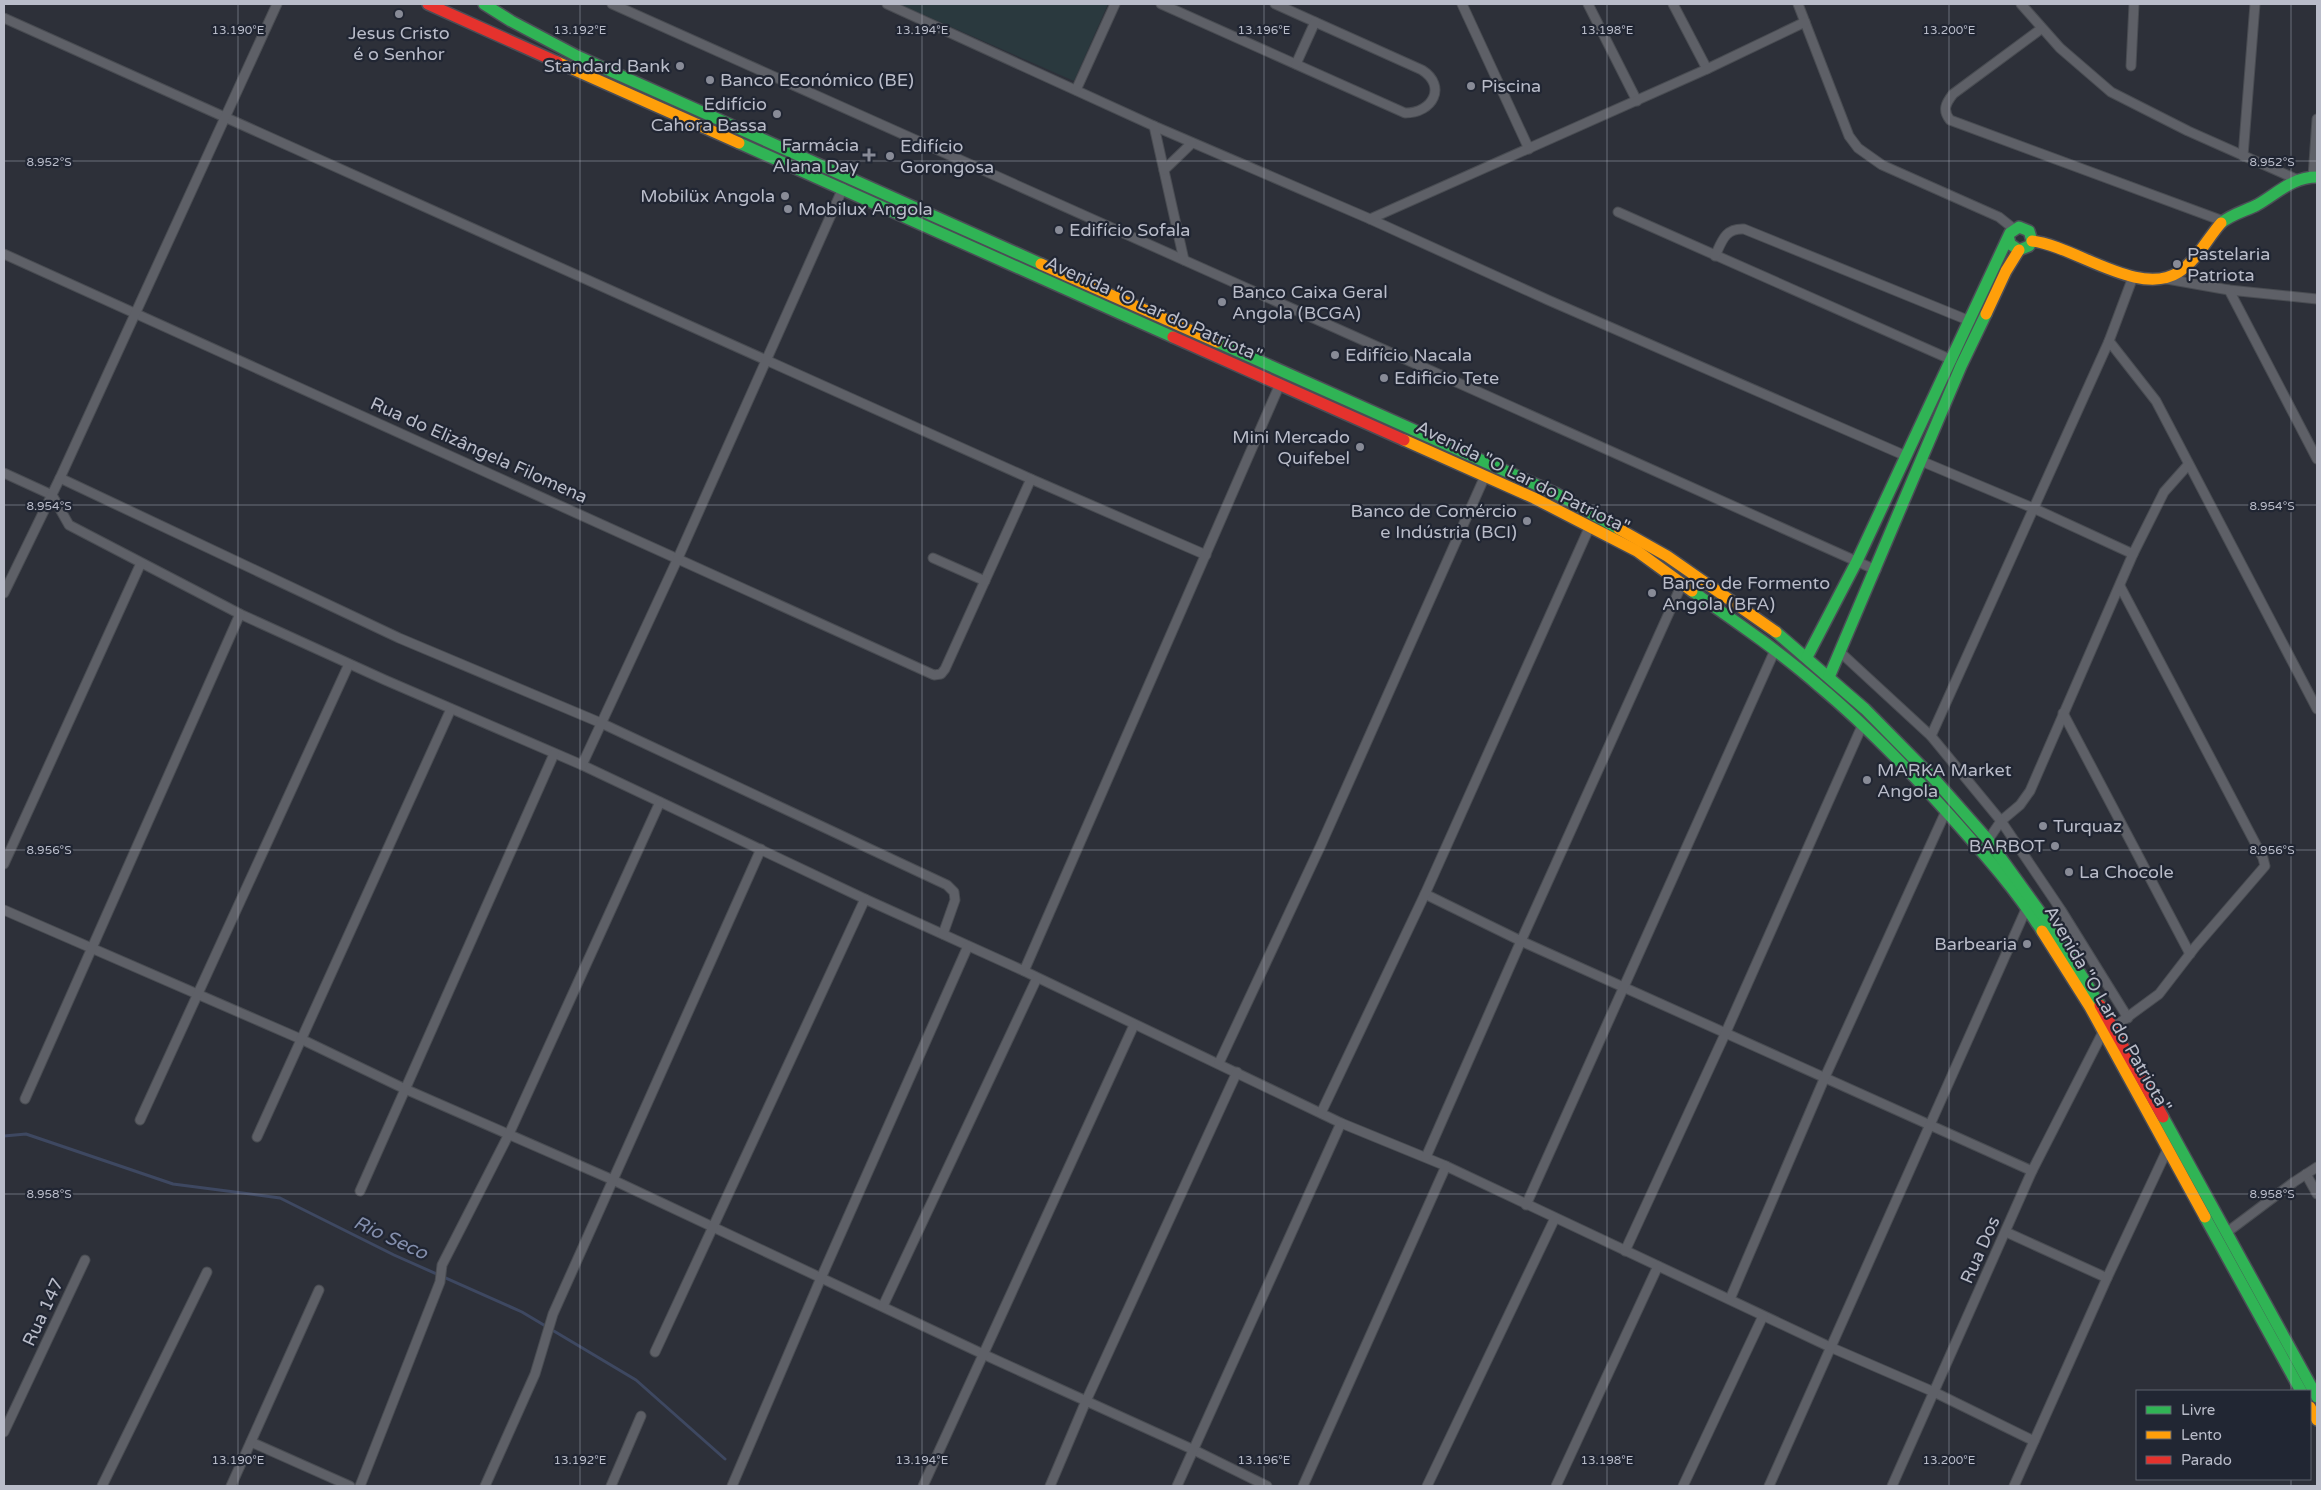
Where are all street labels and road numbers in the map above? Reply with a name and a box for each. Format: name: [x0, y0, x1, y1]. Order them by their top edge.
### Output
street label: Avenida "O Lar do Patriota": [1042, 251, 1266, 367]
street label: Rua do Elizângela Filomena: [367, 392, 591, 508]
street label: Avenida "O Lar do Patriota": [1413, 416, 1633, 538]
street label: Avenida "O Lar do Patriota": [2040, 902, 2176, 1116]
street label: Rua Dos: [1955, 1213, 2005, 1287]
street label: Rua 147: [18, 1274, 68, 1350]

